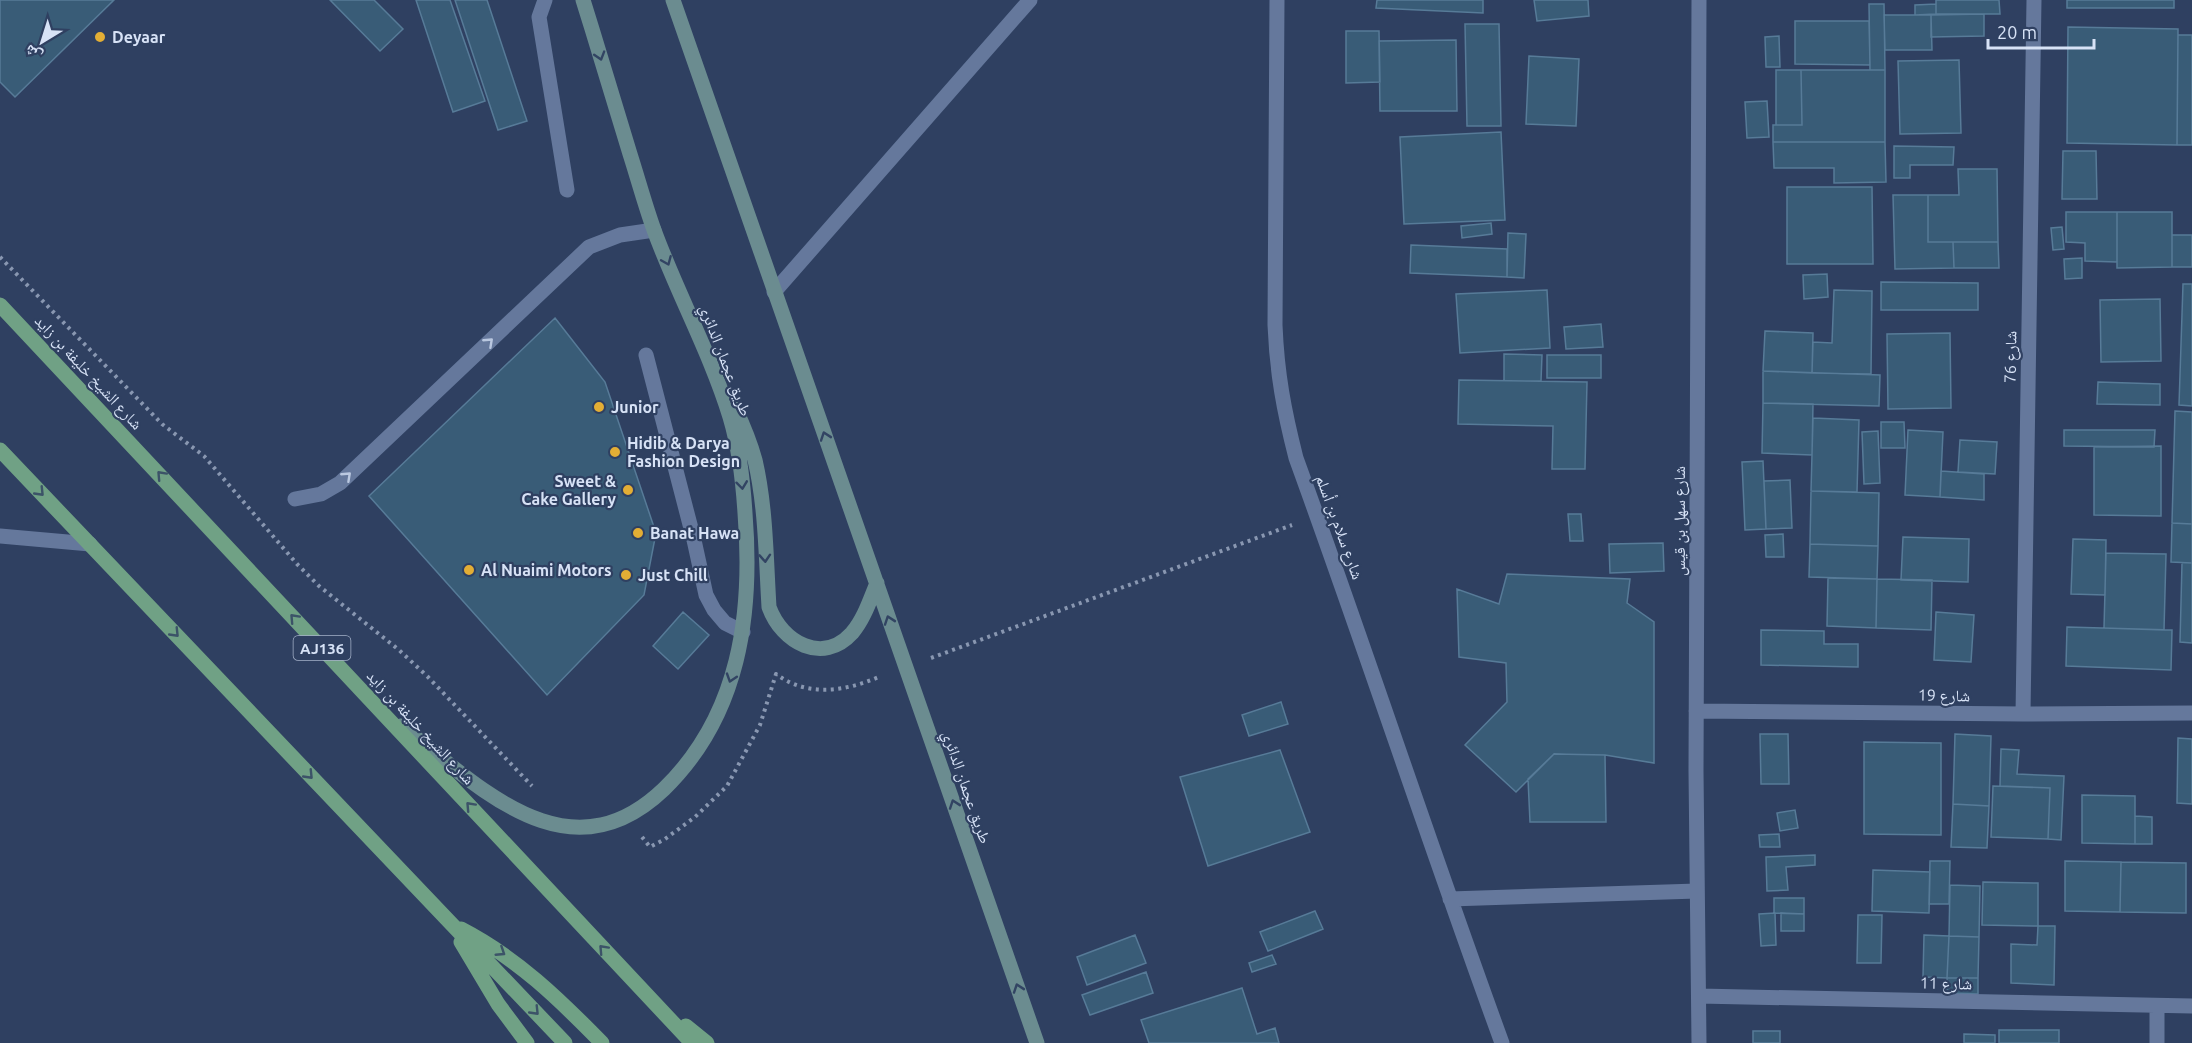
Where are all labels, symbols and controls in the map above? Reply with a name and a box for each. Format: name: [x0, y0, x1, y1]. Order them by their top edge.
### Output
north arrow: [12, 12, 72, 72]
scale bar: [1988, 12, 2094, 50]
text: 20 m: [1997, 22, 2037, 42]
place label: Deyaar: [112, 28, 166, 46]
marker: Deyaar: [93, 30, 107, 44]
text: ش: [21, 41, 46, 66]
one-way arrow: [593, 50, 605, 61]
one-way arrow: [660, 255, 672, 266]
street label: طريق عجمان الدائري: [693, 302, 756, 420]
street label: شارع الشيخ خليفة بن زايد: [30, 311, 147, 434]
street label: شارع 76: [2001, 331, 2021, 383]
one-way arrow: [482, 338, 493, 349]
place label: Junior: [611, 398, 659, 416]
marker: Junior: [592, 400, 606, 414]
one-way arrow: [819, 431, 832, 441]
place label: Hidib & Darya Fashion Design: [627, 434, 740, 470]
marker: Hidib & Darya Fashion Design: [608, 445, 622, 459]
street label: شارع سهل بن قيس: [1670, 466, 1690, 576]
one-way arrow: [157, 471, 168, 482]
one-way arrow: [340, 472, 351, 483]
place label: Sweet & Cake Gallery: [521, 472, 616, 508]
street label: شارع سلام بن أسلم: [1311, 472, 1367, 582]
one-way arrow: [736, 480, 748, 489]
marker: Sweet & Cake Gallery: [621, 483, 635, 497]
one-way arrow: [33, 485, 44, 496]
place label: Banat Hawa: [650, 524, 739, 542]
marker: Banat Hawa: [631, 526, 645, 540]
one-way arrow: [759, 553, 772, 562]
place label: Al Nuaimi Motors: [481, 561, 612, 579]
marker: Al Nuaimi Motors: [462, 563, 476, 577]
place label: Just Chill: [638, 566, 708, 584]
marker: Just Chill: [619, 568, 633, 582]
one-way arrow: [290, 614, 301, 625]
one-way arrow: [884, 615, 897, 625]
one-way arrow: [168, 627, 179, 637]
road number: AJ136: [294, 636, 350, 660]
street label: شارع الشيخ خليفة بن زايد: [362, 666, 479, 789]
one-way arrow: [726, 672, 739, 683]
street label: شارع 19: [1918, 686, 1970, 706]
street label: طريق عجمان الدائري: [935, 728, 995, 847]
one-way arrow: [302, 767, 313, 778]
one-way arrow: [948, 799, 961, 810]
one-way arrow: [466, 803, 477, 813]
one-way arrow: [495, 945, 506, 956]
one-way arrow: [599, 945, 610, 955]
street label: شارع 11: [1920, 974, 1972, 994]
one-way arrow: [1012, 983, 1025, 994]
one-way arrow: [527, 1004, 538, 1015]

